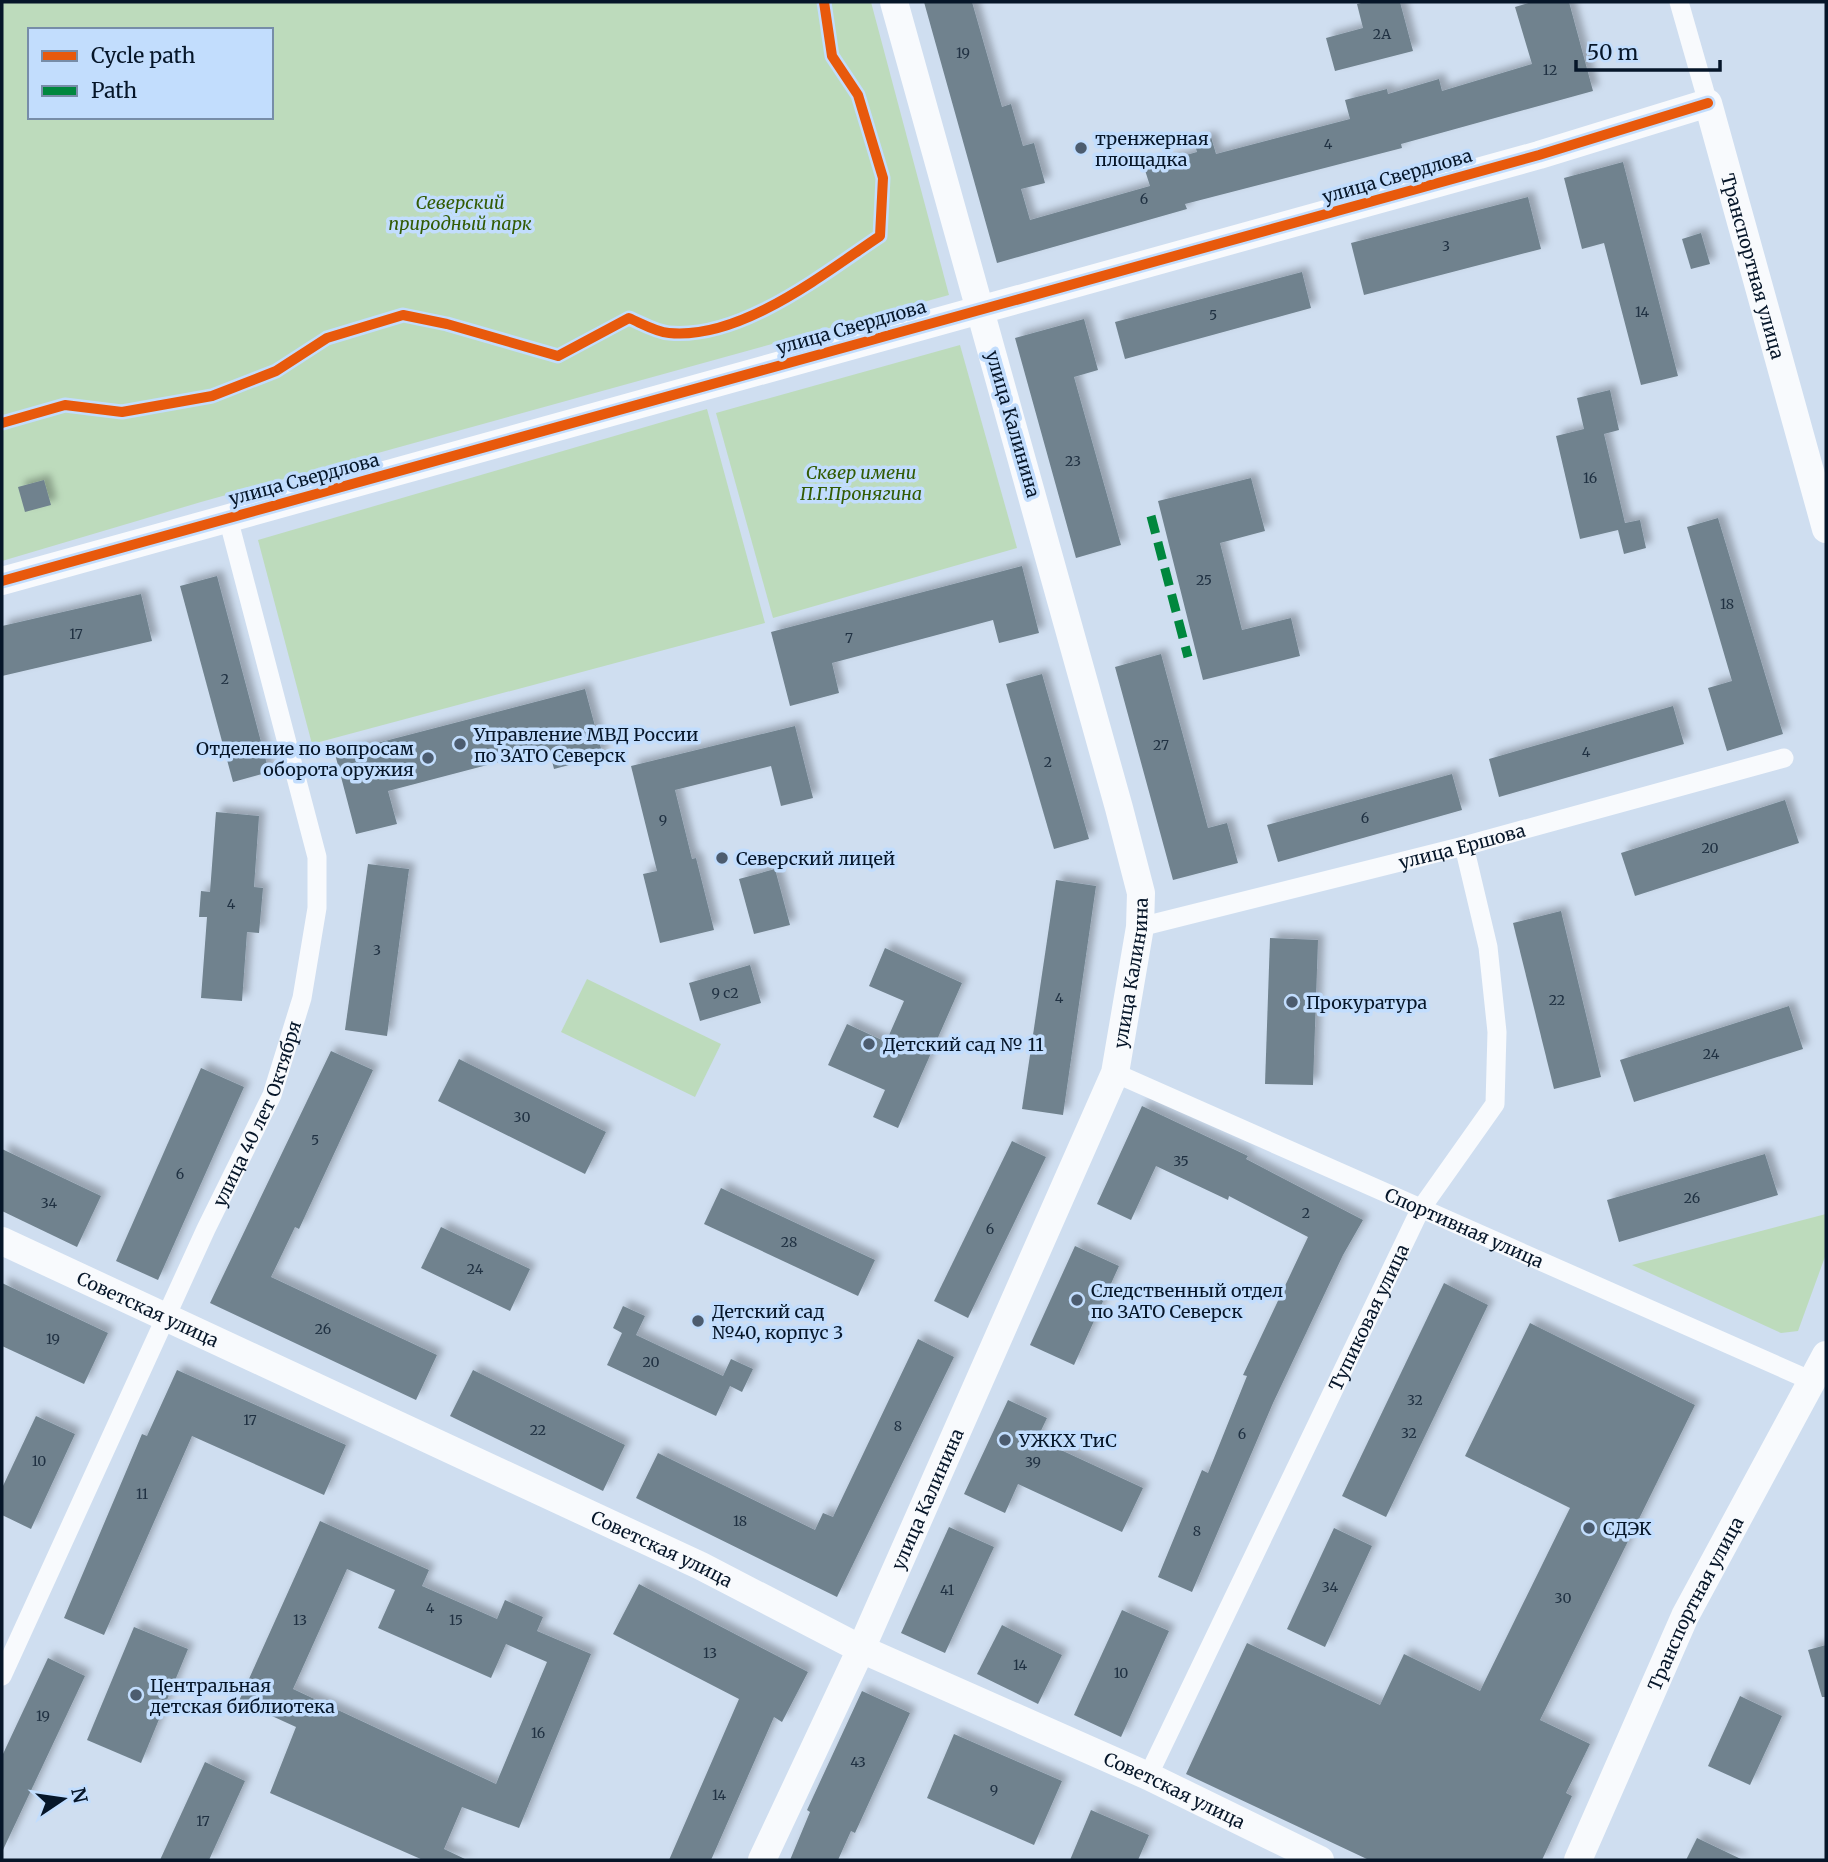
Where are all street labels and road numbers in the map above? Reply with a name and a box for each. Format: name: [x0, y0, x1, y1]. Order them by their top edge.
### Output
street label: улица Свердлова: [1319, 144, 1475, 208]
street label: Транспортная улица: [1717, 171, 1790, 362]
street label: улица Свердлова: [773, 295, 929, 359]
street label: улица Калинина: [981, 348, 1045, 501]
street label: улица Свердлова: [226, 448, 382, 510]
street label: улица Ершова: [1396, 818, 1528, 873]
street label: улица Калинина: [1108, 897, 1152, 1050]
street label: улица 40 лет Октября: [207, 1017, 306, 1210]
street label: Спортивная улица: [1381, 1182, 1548, 1273]
street label: Тупиковая улица: [1323, 1240, 1414, 1394]
street label: Советская улица: [73, 1266, 223, 1352]
street label: улица Калинина: [886, 1424, 968, 1573]
street label: Советская улица: [588, 1505, 737, 1592]
street label: Транспортная улица: [1642, 1512, 1748, 1694]
street label: Советская улица: [1101, 1747, 1249, 1833]

